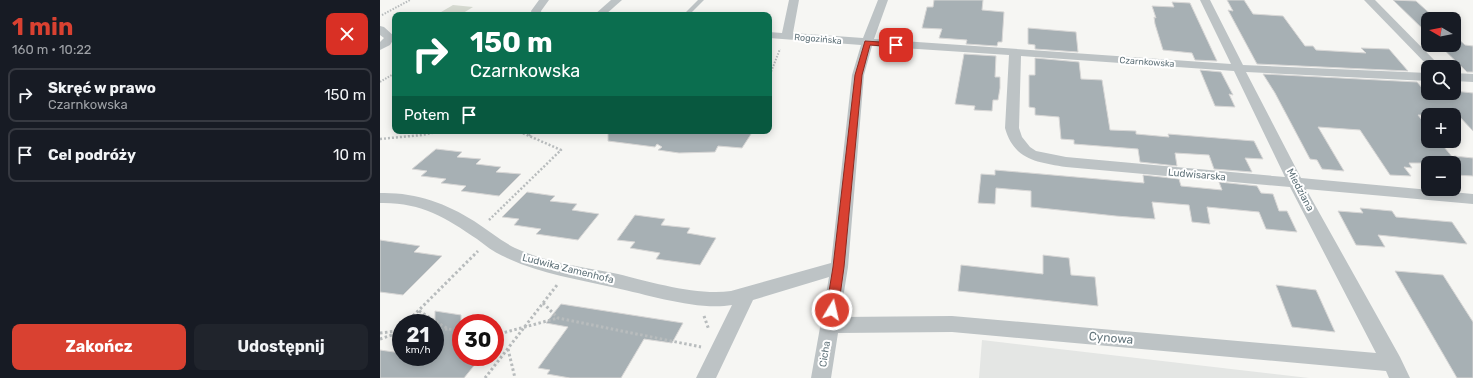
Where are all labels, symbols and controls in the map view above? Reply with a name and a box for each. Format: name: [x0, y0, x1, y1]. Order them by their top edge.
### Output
north arrow: [1421, 12, 1461, 52]
map controls: [1421, 12, 1461, 196]
text: 1 min: [12, 13, 73, 41]
button: close: [326, 13, 368, 55]
text: 150 m: [470, 26, 553, 59]
icon: right: [404, 28, 456, 80]
pin: [879, 28, 913, 62]
street label: Rogozińska: [794, 32, 842, 46]
icon: arrive: [885, 34, 907, 56]
text: 160 m · 10:22: [12, 42, 91, 57]
street label: Czarnkowska: [1119, 55, 1175, 69]
text: Czarnkowska: [470, 60, 580, 82]
button: search: [1421, 60, 1461, 100]
text: Skręć w prawo: [48, 79, 156, 97]
icon: right: [14, 84, 36, 106]
text: 150 m: [324, 86, 366, 104]
text: Czarnkowska: [48, 97, 128, 112]
icon: arrive: [458, 104, 480, 126]
text: Potem: [404, 106, 450, 124]
button: +: [1421, 108, 1461, 148]
icon: arrive: [14, 144, 36, 166]
text: Cel podróży: [48, 146, 136, 164]
text: 10 m: [333, 146, 366, 164]
button: −: [1421, 156, 1461, 196]
street label: Ludwisarska: [1168, 166, 1226, 184]
street label: Miedziana: [1284, 167, 1316, 213]
street label: Ludwika Zamenhofa: [521, 252, 615, 286]
position arrow: [811, 289, 853, 331]
speed limit sign: 30: [452, 314, 504, 366]
text: 21: [407, 323, 429, 347]
button: Zakończ: [12, 324, 186, 370]
button: Udostępnij: [194, 324, 368, 370]
street label: Cynowa: [1088, 329, 1134, 347]
street label: Cicha: [817, 340, 833, 368]
text: km/h: [406, 344, 430, 356]

